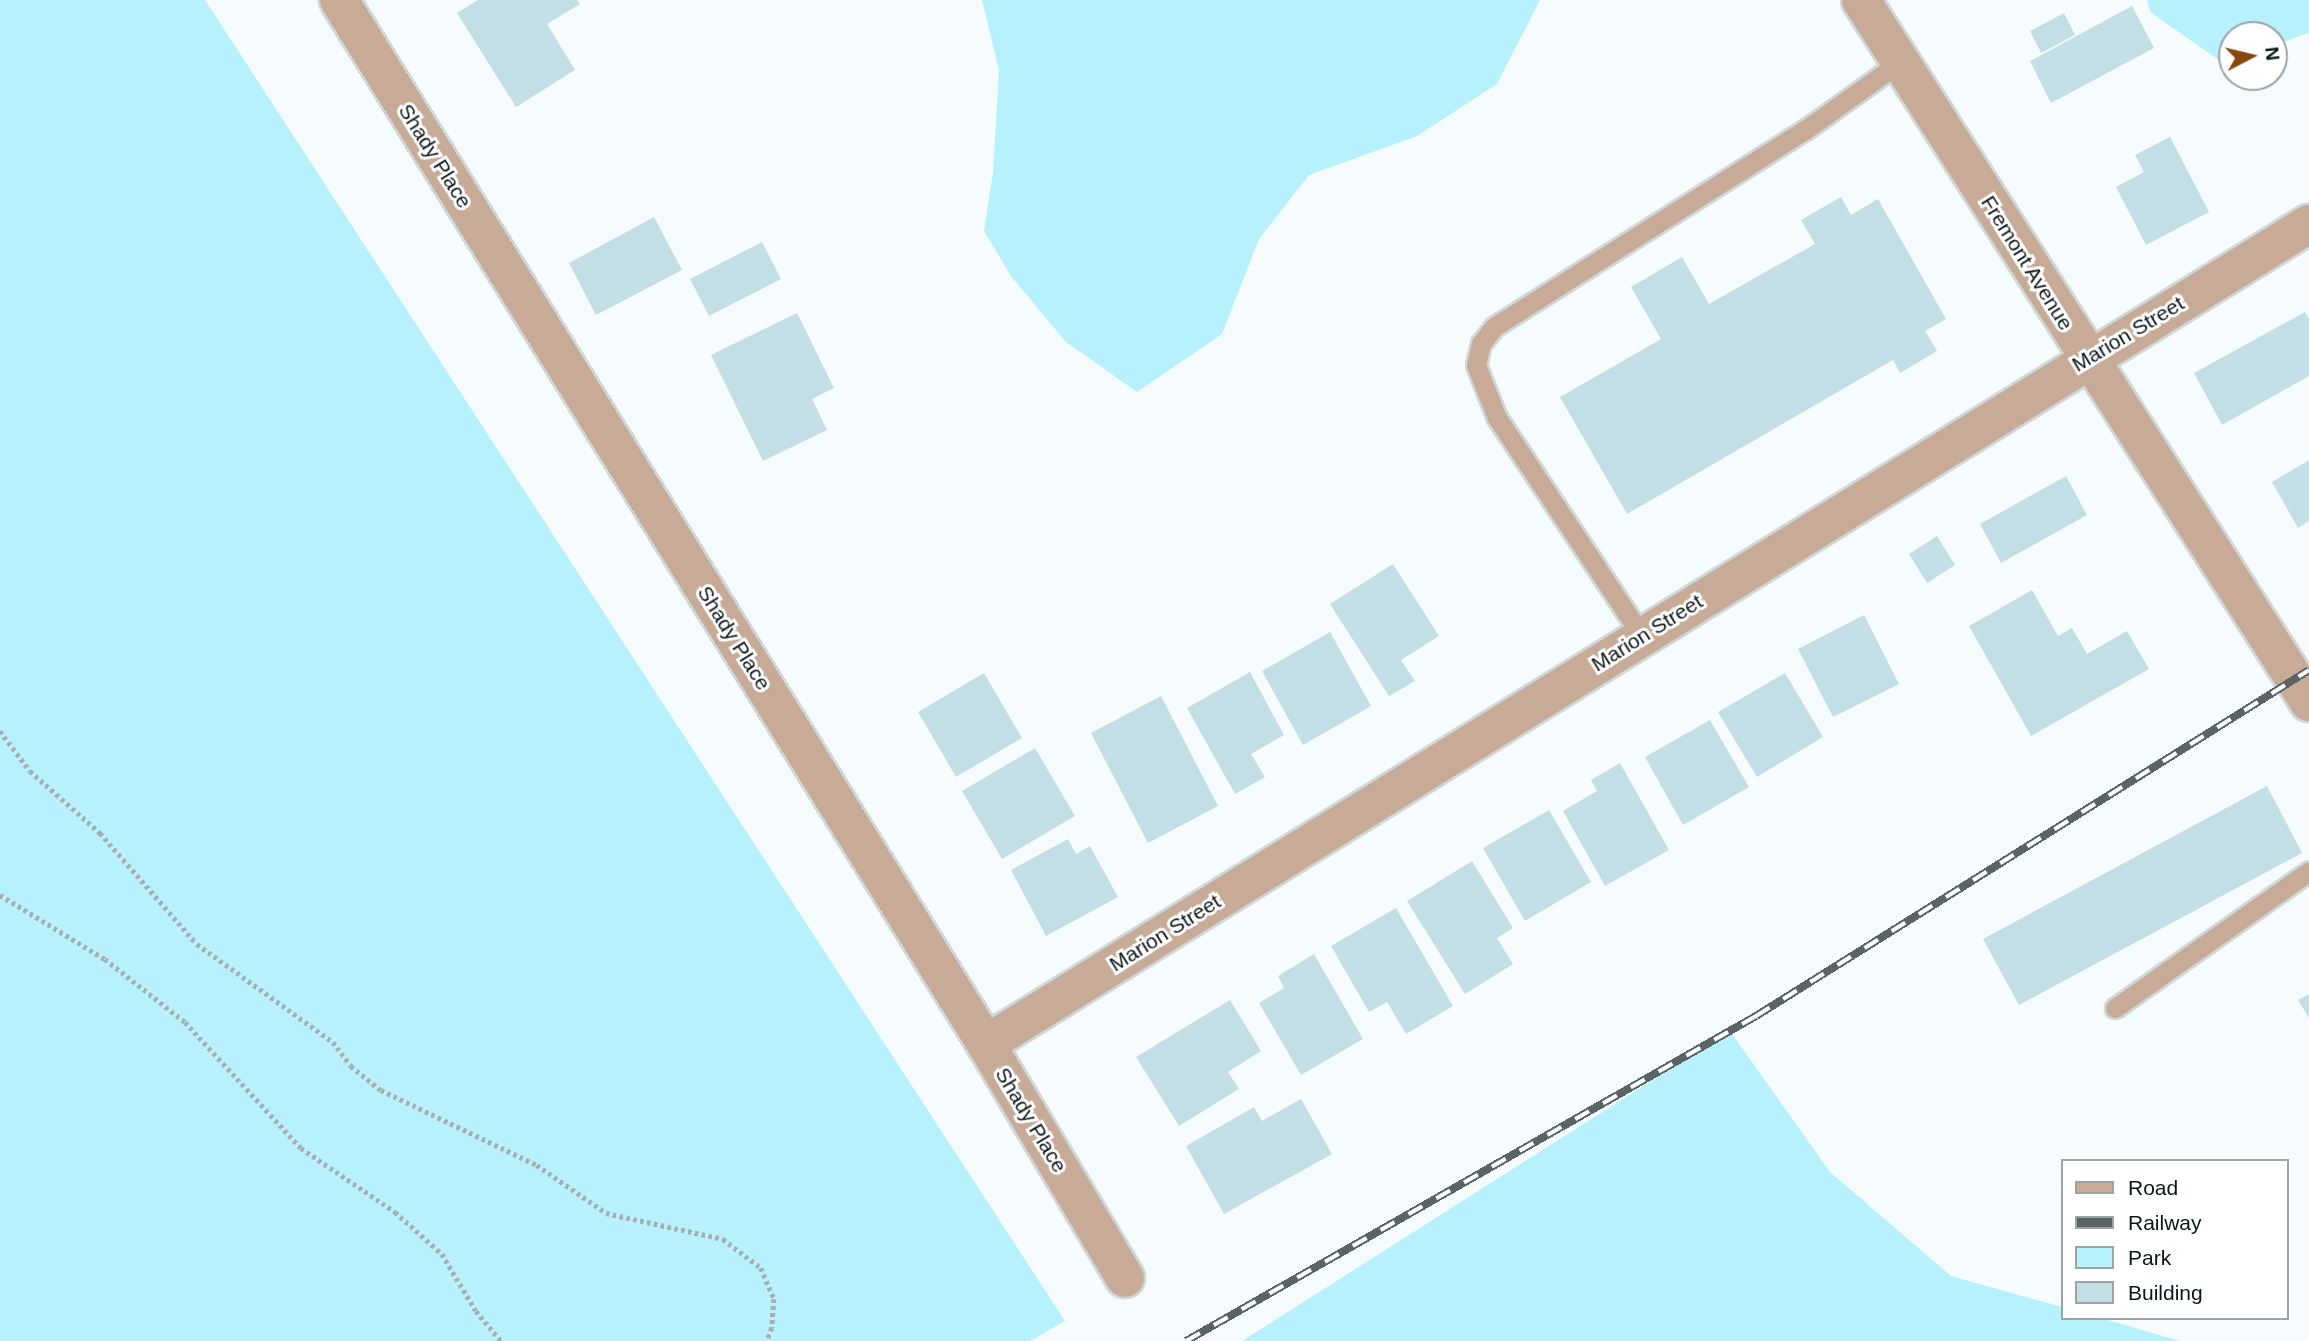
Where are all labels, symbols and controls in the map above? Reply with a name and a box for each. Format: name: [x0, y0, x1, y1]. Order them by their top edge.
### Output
north arrow: [2218, 21, 2288, 91]
text: N: [2261, 46, 2284, 62]
street label: Shady Place: [393, 99, 477, 213]
street label: Fremont Avenue: [1975, 191, 2079, 335]
street label: Marion Street: [2067, 291, 2189, 377]
street label: Shady Place: [692, 581, 776, 695]
street label: Marion Street: [1587, 589, 1707, 677]
street label: Marion Street: [1105, 889, 1225, 977]
street label: Shady Place: [990, 1063, 1072, 1177]
legend: [2060, 1159, 2288, 1320]
text: Road: [2128, 1176, 2178, 1199]
text: Railway: [2128, 1211, 2202, 1234]
text: Park: [2128, 1246, 2171, 1269]
text: Building: [2128, 1281, 2203, 1304]

